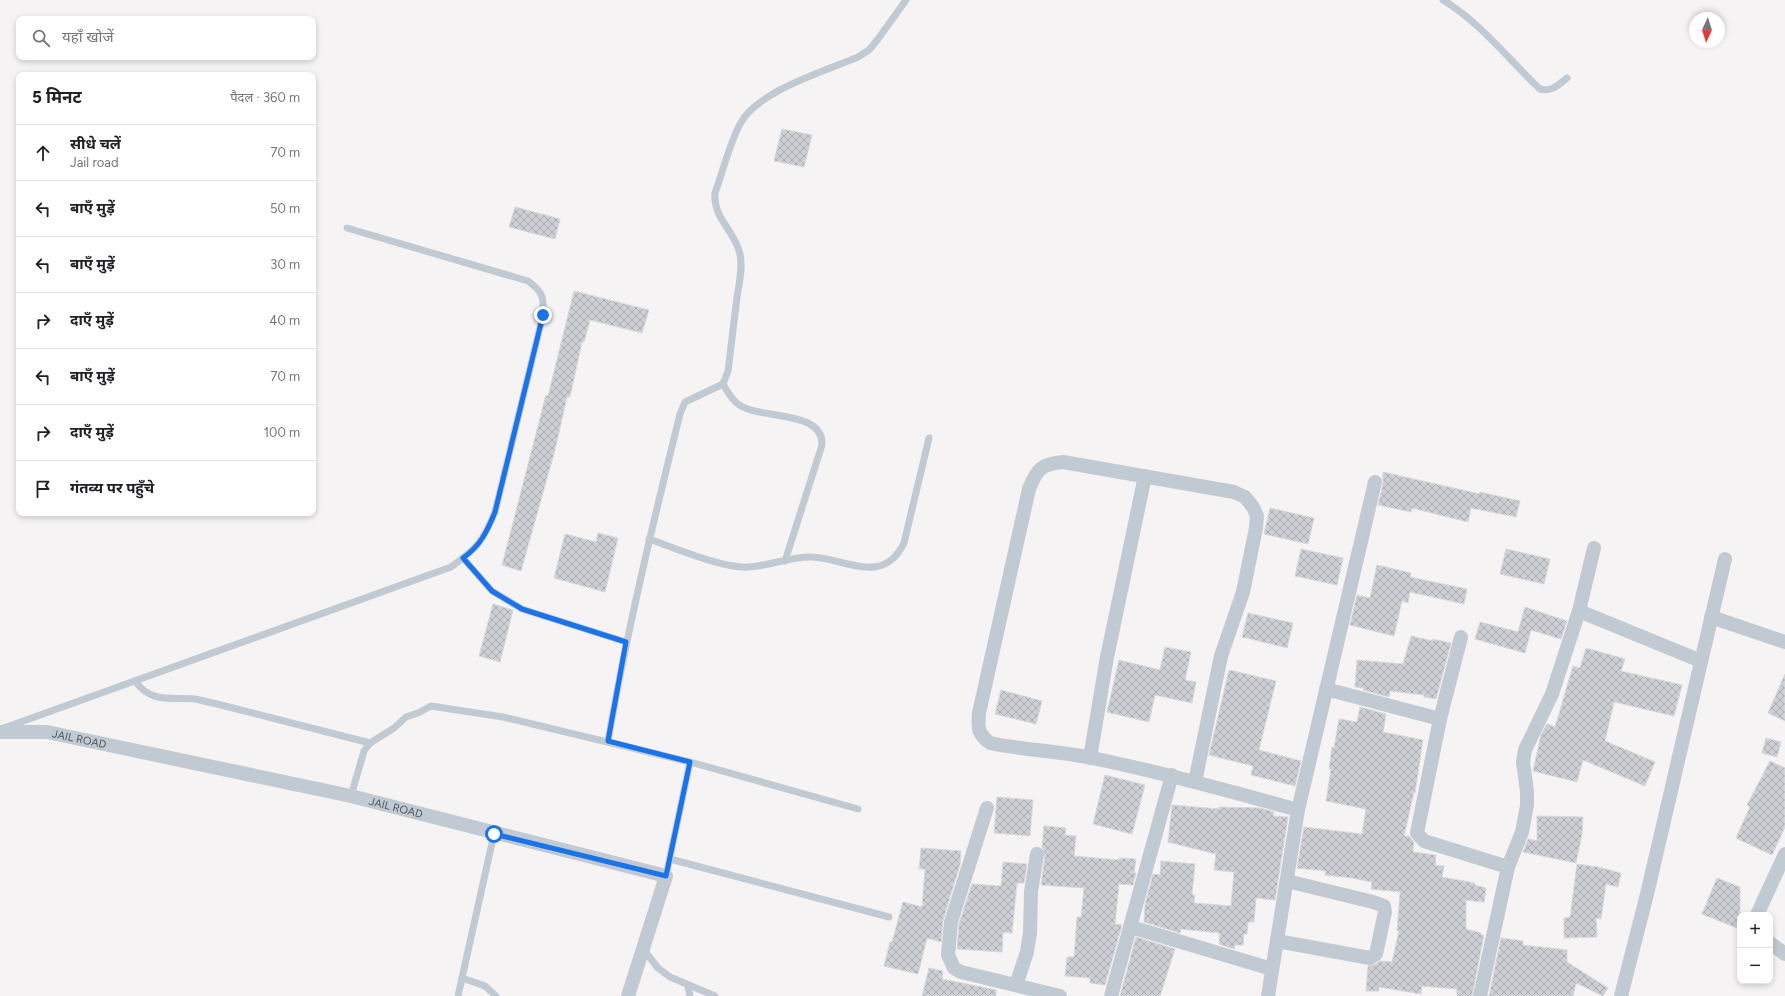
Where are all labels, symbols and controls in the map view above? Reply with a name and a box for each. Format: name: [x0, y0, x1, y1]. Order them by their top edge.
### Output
north arrow: [1689, 12, 1725, 48]
search box: [16, 16, 316, 60]
icon: search: [30, 27, 52, 49]
text: यहाँ खोजें: [62, 28, 114, 46]
text: 5 मिनट: [32, 87, 82, 107]
text: पैदल · 360 m: [230, 90, 300, 105]
text: सीधे चलें: [70, 135, 121, 153]
icon: ahead: [32, 142, 54, 164]
text: 70 m: [270, 145, 300, 160]
text: Jail road: [70, 155, 119, 170]
icon: left: [32, 198, 54, 220]
text: बाएँ मुड़ें: [70, 199, 115, 217]
text: 50 m: [270, 201, 300, 216]
icon: left: [32, 254, 54, 276]
text: बाएँ मुड़ें: [70, 255, 115, 273]
text: 30 m: [270, 257, 300, 272]
route end: [534, 306, 552, 324]
icon: right: [32, 310, 54, 332]
text: दाएँ मुड़ें: [70, 311, 114, 329]
text: 40 m: [269, 313, 300, 328]
icon: left: [32, 366, 54, 388]
text: बाएँ मुड़ें: [70, 367, 115, 385]
text: 70 m: [270, 369, 300, 384]
icon: right: [32, 422, 54, 444]
text: दाएँ मुड़ें: [70, 423, 114, 441]
text: 100 m: [264, 425, 300, 440]
icon: arrive: [32, 478, 54, 500]
text: गंतव्य पर पहुँचे: [70, 479, 154, 497]
street label: JAIL ROAD: [51, 727, 108, 751]
street label: JAIL ROAD: [368, 794, 425, 821]
route start: [485, 825, 503, 843]
map controls: [1737, 912, 1773, 984]
button: +: [1737, 912, 1773, 948]
button: −: [1737, 948, 1773, 984]

